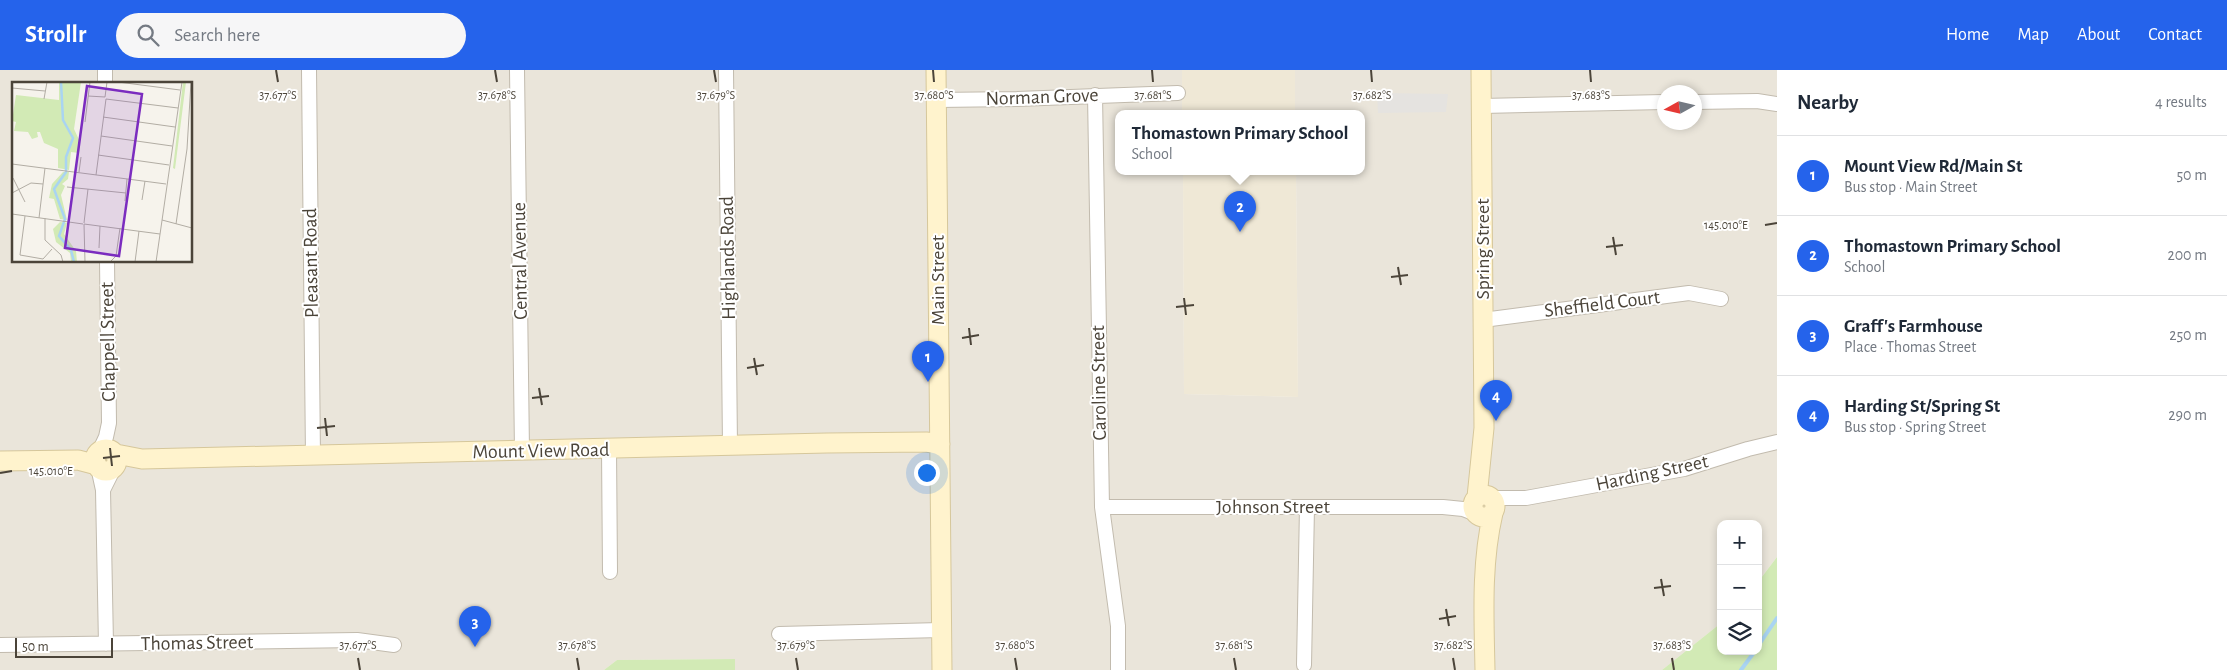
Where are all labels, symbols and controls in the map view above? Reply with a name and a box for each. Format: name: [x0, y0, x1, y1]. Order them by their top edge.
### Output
search box: [116, 13, 466, 58]
icon: search: [134, 21, 162, 49]
text: Strollr: [25, 23, 86, 47]
text: Search here: [174, 26, 260, 45]
text: Home: [1946, 26, 1989, 44]
text: Map: [2017, 26, 2049, 44]
text: About: [2077, 26, 2120, 44]
text: Contact: [2148, 26, 2202, 44]
inset map: [12, 82, 192, 262]
street label: Norman Grove: [985, 85, 1099, 109]
north arrow: [1657, 85, 1702, 130]
text: 37.677°S: [259, 89, 297, 101]
text: 37.678°S: [478, 89, 516, 101]
text: 37.679°S: [697, 89, 735, 101]
text: 37.680°S: [914, 89, 954, 101]
text: 37.681°S: [1134, 89, 1172, 101]
text: 37.682°S: [1353, 89, 1392, 101]
text: 37.683°S: [1572, 89, 1610, 101]
text: Nearby: [1797, 92, 1858, 113]
text: 4 results: [2155, 94, 2207, 110]
popup: [1115, 110, 1365, 175]
text: Thomastown Primary School: [1131, 124, 1349, 143]
text: School: [1131, 146, 1173, 162]
text: Mount View Rd/Main St: [1844, 157, 2022, 176]
text: 1: [1810, 167, 1816, 183]
text: 50 m: [2176, 167, 2207, 183]
text: Bus stop · Main Street: [1844, 179, 1977, 195]
pin: 2: [1224, 191, 1256, 232]
street label: Highlands Road: [717, 196, 739, 320]
street label: Spring Street: [1473, 198, 1493, 300]
street label: Central Avenue: [509, 202, 531, 320]
street label: Pleasant Road: [300, 208, 322, 318]
text: 145.010°E: [1704, 219, 1748, 231]
street label: Main Street: [928, 234, 948, 325]
text: Thomastown Primary School: [1844, 237, 2061, 256]
text: 2: [1809, 247, 1817, 263]
text: 200 m: [2167, 247, 2207, 263]
text: School: [1844, 259, 1885, 275]
street label: Chappell Street: [97, 281, 119, 402]
street label: Sheffield Court: [1543, 287, 1662, 321]
text: Graff's Farmhouse: [1844, 317, 1983, 336]
street label: Caroline Street: [1088, 325, 1110, 441]
text: 3: [1810, 327, 1816, 343]
text: 250 m: [2169, 327, 2207, 343]
text: Place · Thomas Street: [1844, 339, 1976, 355]
pin: 1: [912, 341, 944, 382]
pin: 4: [1480, 380, 1512, 421]
text: Harding St/Spring St: [1844, 397, 2000, 416]
text: 4: [1809, 407, 1817, 423]
text: 290 m: [2168, 407, 2207, 423]
text: Bus stop · Spring Street: [1844, 419, 1986, 435]
street label: Mount View Road: [472, 440, 610, 462]
street label: Harding Street: [1594, 451, 1711, 495]
your location: [914, 460, 940, 486]
text: 145.010°E: [29, 465, 73, 477]
street label: Johnson Street: [1216, 497, 1331, 517]
map controls: [1717, 520, 1762, 655]
button: +: [1717, 520, 1762, 565]
button: −: [1717, 565, 1762, 610]
pin: 3: [459, 606, 491, 647]
button: layers: [1717, 610, 1762, 655]
street label: Thomas Street: [141, 632, 254, 654]
scale bar: [15, 635, 112, 658]
text: 37.677°S: [339, 639, 377, 651]
text: 37.678°S: [558, 639, 596, 651]
text: 37.679°S: [777, 639, 815, 651]
text: 37.680°S: [995, 639, 1035, 651]
text: 37.681°S: [1215, 639, 1253, 651]
text: 37.682°S: [1434, 639, 1473, 651]
text: 37.683°S: [1653, 639, 1691, 651]
text: 50 m: [22, 640, 49, 654]

